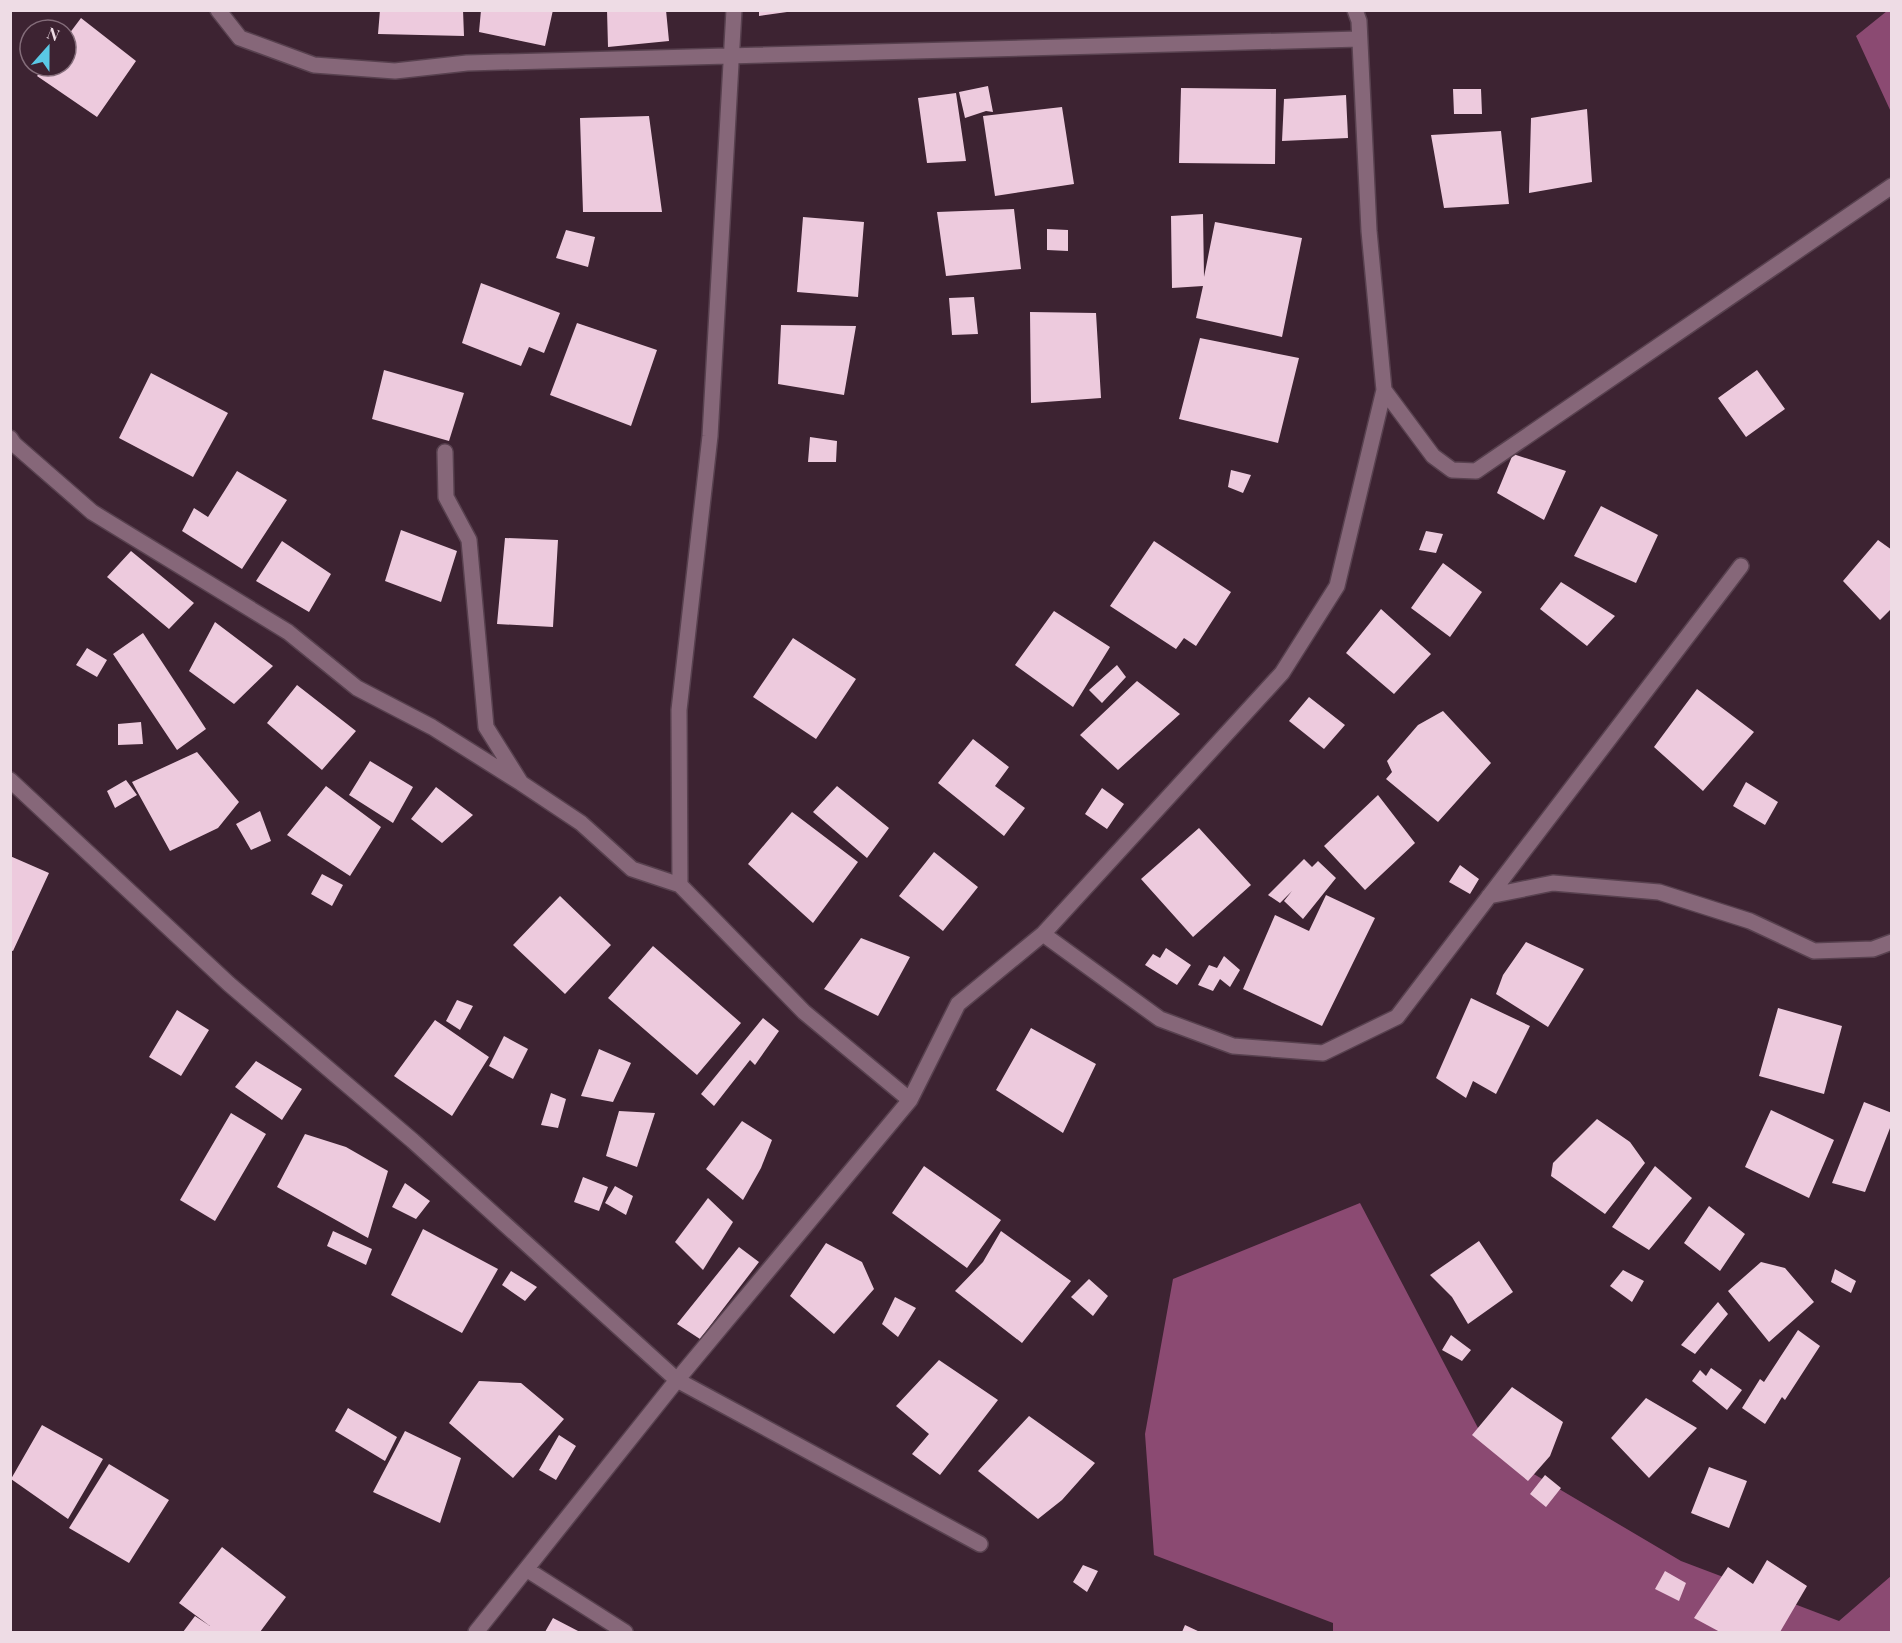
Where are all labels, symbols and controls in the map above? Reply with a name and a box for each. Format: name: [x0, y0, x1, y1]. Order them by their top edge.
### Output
north arrow: [18, 18, 78, 78]
text: N: [44, 22, 63, 46]

